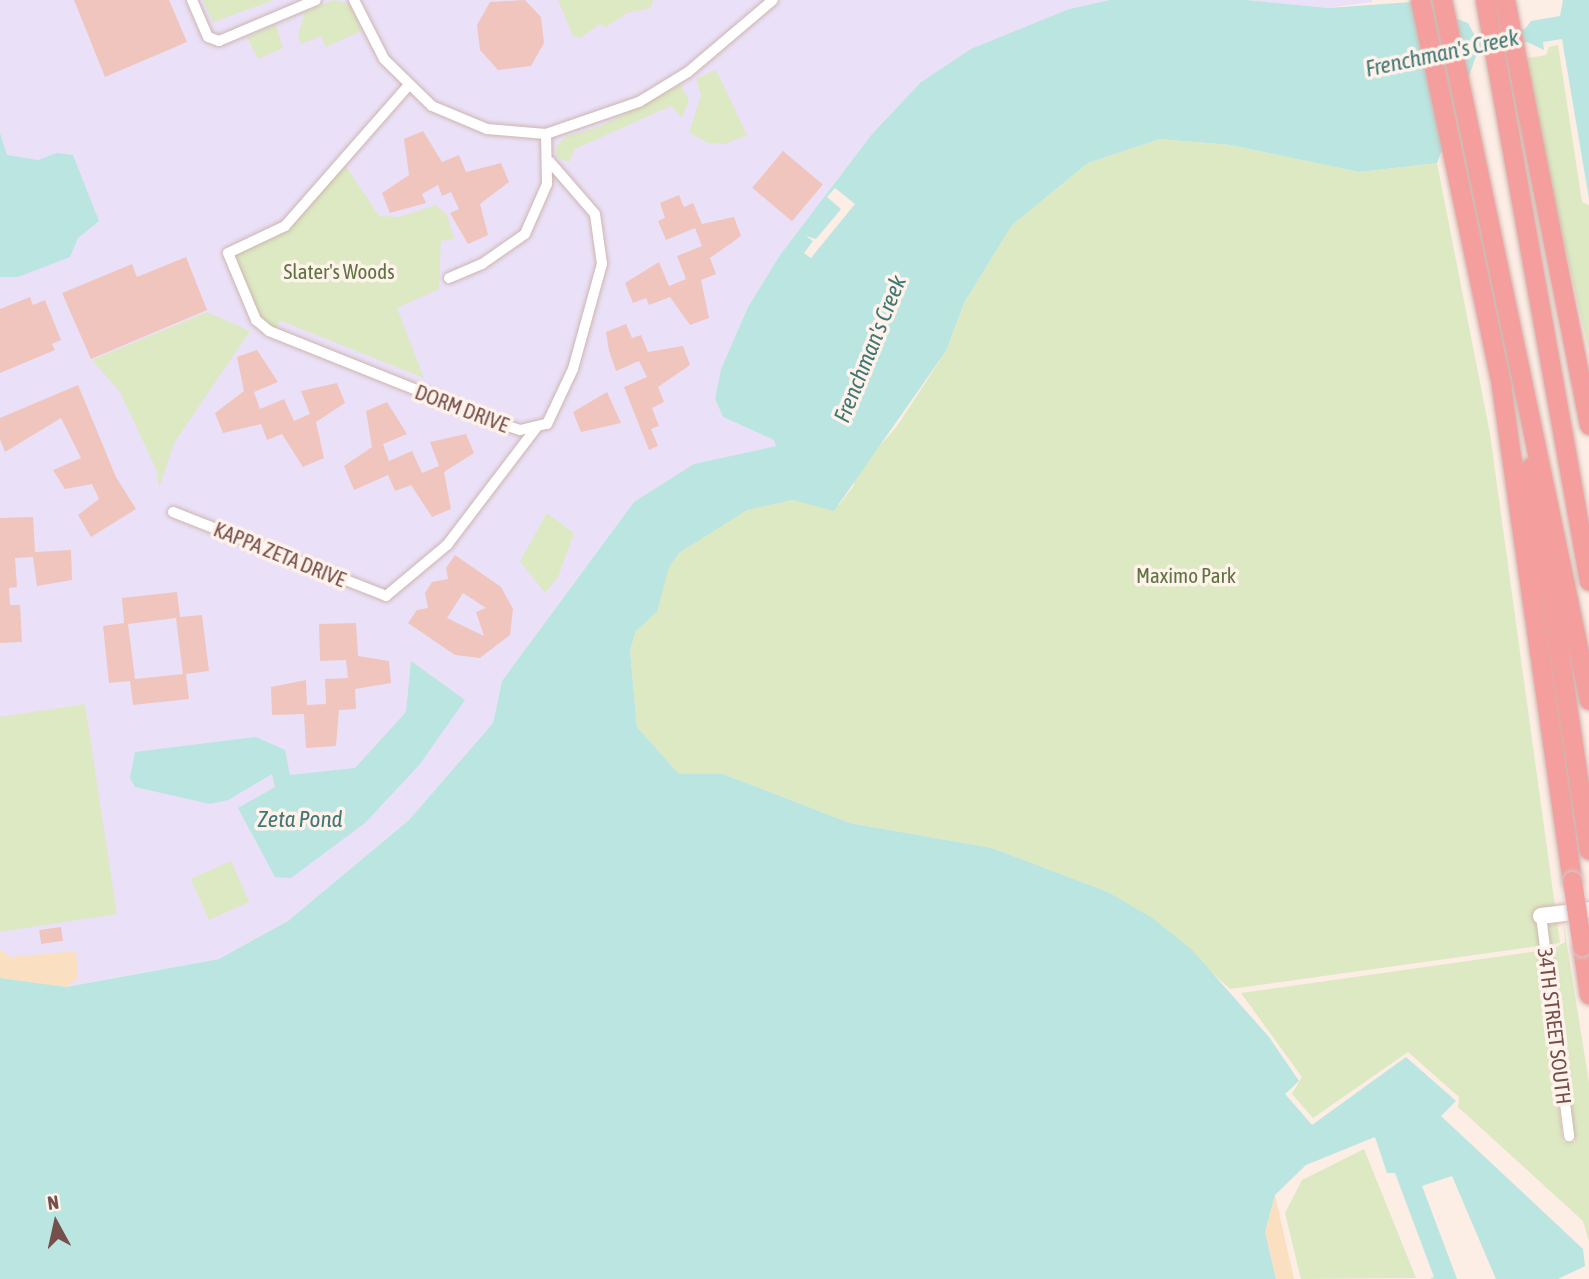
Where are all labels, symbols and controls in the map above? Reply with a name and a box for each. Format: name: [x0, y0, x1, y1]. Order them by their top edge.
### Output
water label: Frenchman's Creek: [1363, 23, 1521, 83]
park label: Slater's Woods: [283, 258, 395, 284]
water label: Frenchman's Creek: [828, 271, 912, 427]
street label: DORM DRIVE: [412, 379, 512, 437]
street label: KAPPA ZETA DRIVE: [210, 516, 350, 592]
park label: Maximo Park: [1136, 562, 1236, 588]
water label: Zeta Pond: [258, 805, 342, 833]
street label: 34TH STREET SOUTH: [1533, 946, 1577, 1106]
north arrow: [21, 1188, 91, 1258]
text: N: [46, 1191, 60, 1214]

